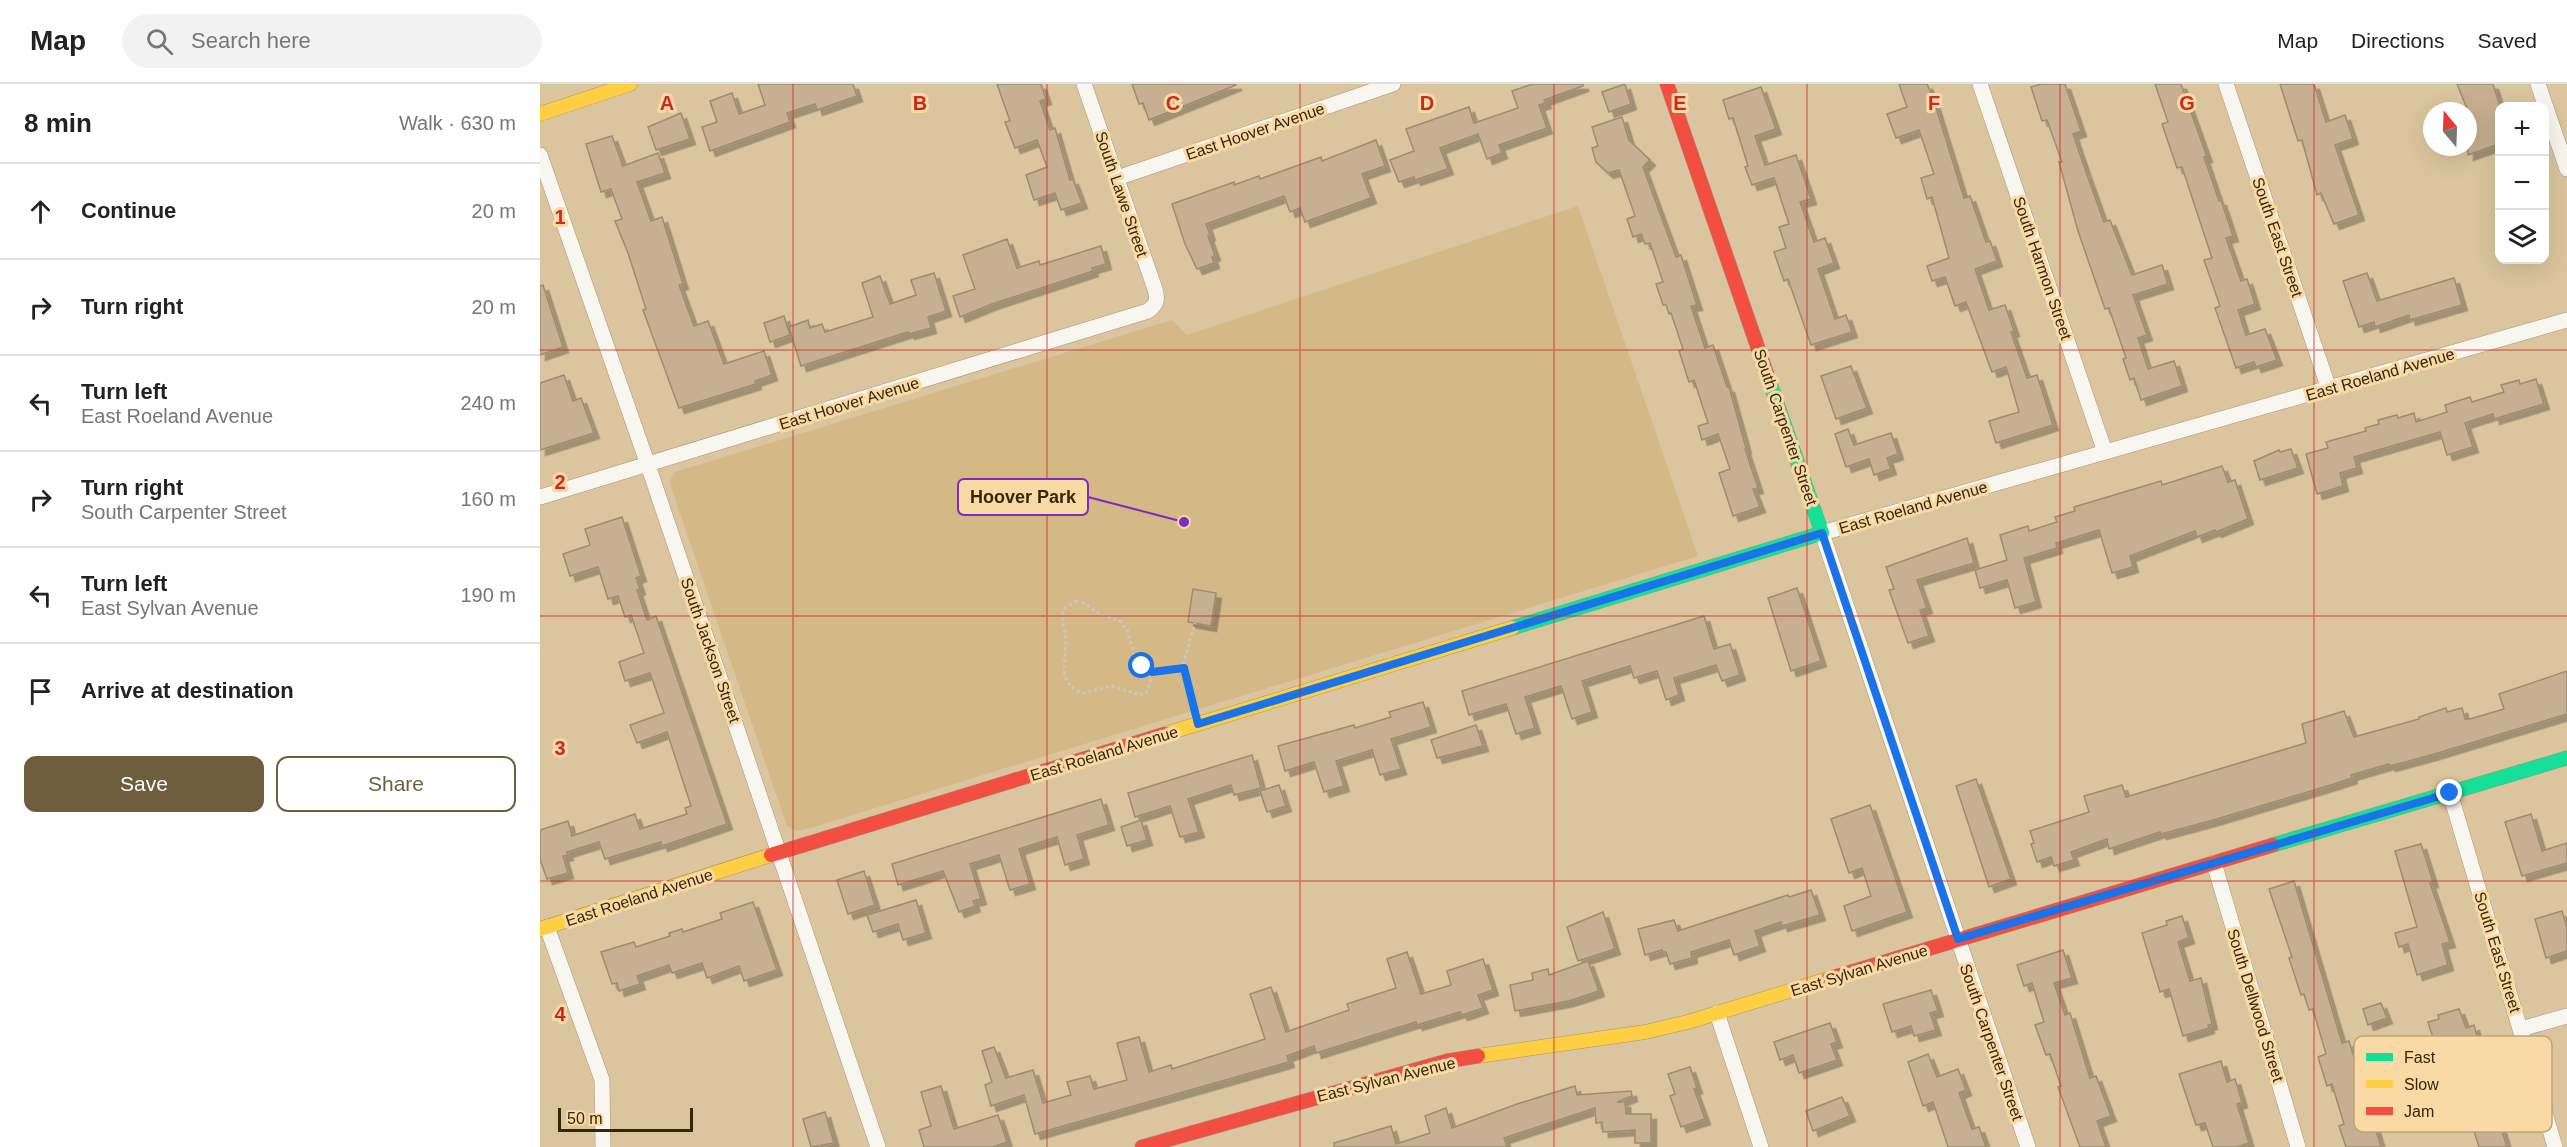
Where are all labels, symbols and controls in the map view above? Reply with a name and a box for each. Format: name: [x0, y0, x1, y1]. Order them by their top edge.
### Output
search box: [122, 14, 542, 68]
text: Map: [30, 25, 86, 56]
icon: search: [143, 25, 176, 58]
text: Search here: [191, 28, 311, 53]
text: Map: [2277, 29, 2318, 52]
text: Directions: [2351, 29, 2444, 52]
text: Saved: [2477, 29, 2537, 52]
text: A: [660, 92, 674, 114]
text: B: [913, 92, 927, 114]
text: C: [1166, 92, 1180, 114]
text: D: [1420, 92, 1434, 114]
text: E: [1673, 92, 1687, 114]
text: F: [1928, 92, 1940, 114]
text: G: [2179, 92, 2195, 114]
street label: East Hoover Avenue: [1184, 100, 1327, 163]
north arrow: [2423, 102, 2477, 156]
map controls: [2495, 102, 2549, 264]
button: +: [2495, 102, 2549, 156]
text: 8 min: [24, 108, 92, 138]
text: Walk · 630 m: [399, 112, 516, 134]
street label: South Lawe Street: [1092, 129, 1151, 260]
button: −: [2495, 156, 2549, 210]
street label: South East Street: [2249, 175, 2306, 300]
street label: South Harmon Street: [2010, 194, 2075, 343]
icon: ahead: [24, 195, 57, 228]
text: Continue: [81, 198, 176, 223]
text: 20 m: [472, 200, 516, 222]
text: 1: [554, 206, 566, 228]
button: layers: [2495, 210, 2549, 264]
icon: right: [24, 291, 57, 324]
text: Turn right: [81, 294, 183, 319]
text: 20 m: [472, 296, 516, 318]
street label: East Roeland Avenue: [2304, 345, 2456, 404]
street label: South Carpenter Street: [1751, 347, 1821, 508]
street label: East Hoover Avenue: [777, 374, 921, 433]
text: Turn left: [81, 379, 167, 404]
icon: left: [24, 387, 57, 420]
text: 240 m: [460, 392, 516, 414]
text: East Roeland Avenue: [81, 405, 273, 427]
text: 2: [554, 471, 566, 493]
text: Turn right: [81, 475, 183, 500]
street label: East Roeland Avenue: [1837, 478, 1989, 537]
callout: Hoover Park: [958, 479, 1088, 515]
icon: right: [24, 483, 57, 516]
text: Hoover Park: [970, 487, 1077, 507]
text: 160 m: [460, 488, 516, 510]
text: South Carpenter Street: [81, 501, 287, 523]
text: Turn left: [81, 571, 167, 596]
street label: South Jackson Street: [678, 575, 744, 725]
icon: left: [24, 579, 57, 612]
text: 190 m: [460, 584, 516, 606]
text: East Sylvan Avenue: [81, 597, 259, 619]
route start: [1128, 652, 1154, 678]
icon: arrive: [24, 675, 57, 708]
text: Arrive at destination: [81, 678, 294, 703]
street label: East Roeland Avenue: [1028, 723, 1180, 784]
text: 3: [554, 737, 566, 759]
button: Save: [24, 756, 264, 812]
button: Share: [276, 756, 516, 812]
route end: [2436, 779, 2462, 805]
street label: East Roeland Avenue: [563, 866, 715, 929]
street label: South East Street: [2471, 890, 2524, 1015]
street label: South Dellwood Street: [2224, 927, 2287, 1084]
street label: East Sylvan Avenue: [1789, 942, 1930, 999]
street label: South Carpenter Street: [1957, 962, 2027, 1123]
text: 4: [554, 1003, 566, 1025]
legend: [2354, 1036, 2552, 1132]
text: Fast: [2404, 1049, 2436, 1066]
street label: East Sylvan Avenue: [1315, 1054, 1457, 1105]
text: Slow: [2404, 1076, 2439, 1093]
text: Jam: [2404, 1103, 2434, 1120]
scale bar: [558, 1105, 693, 1132]
text: 50 m: [567, 1110, 603, 1127]

